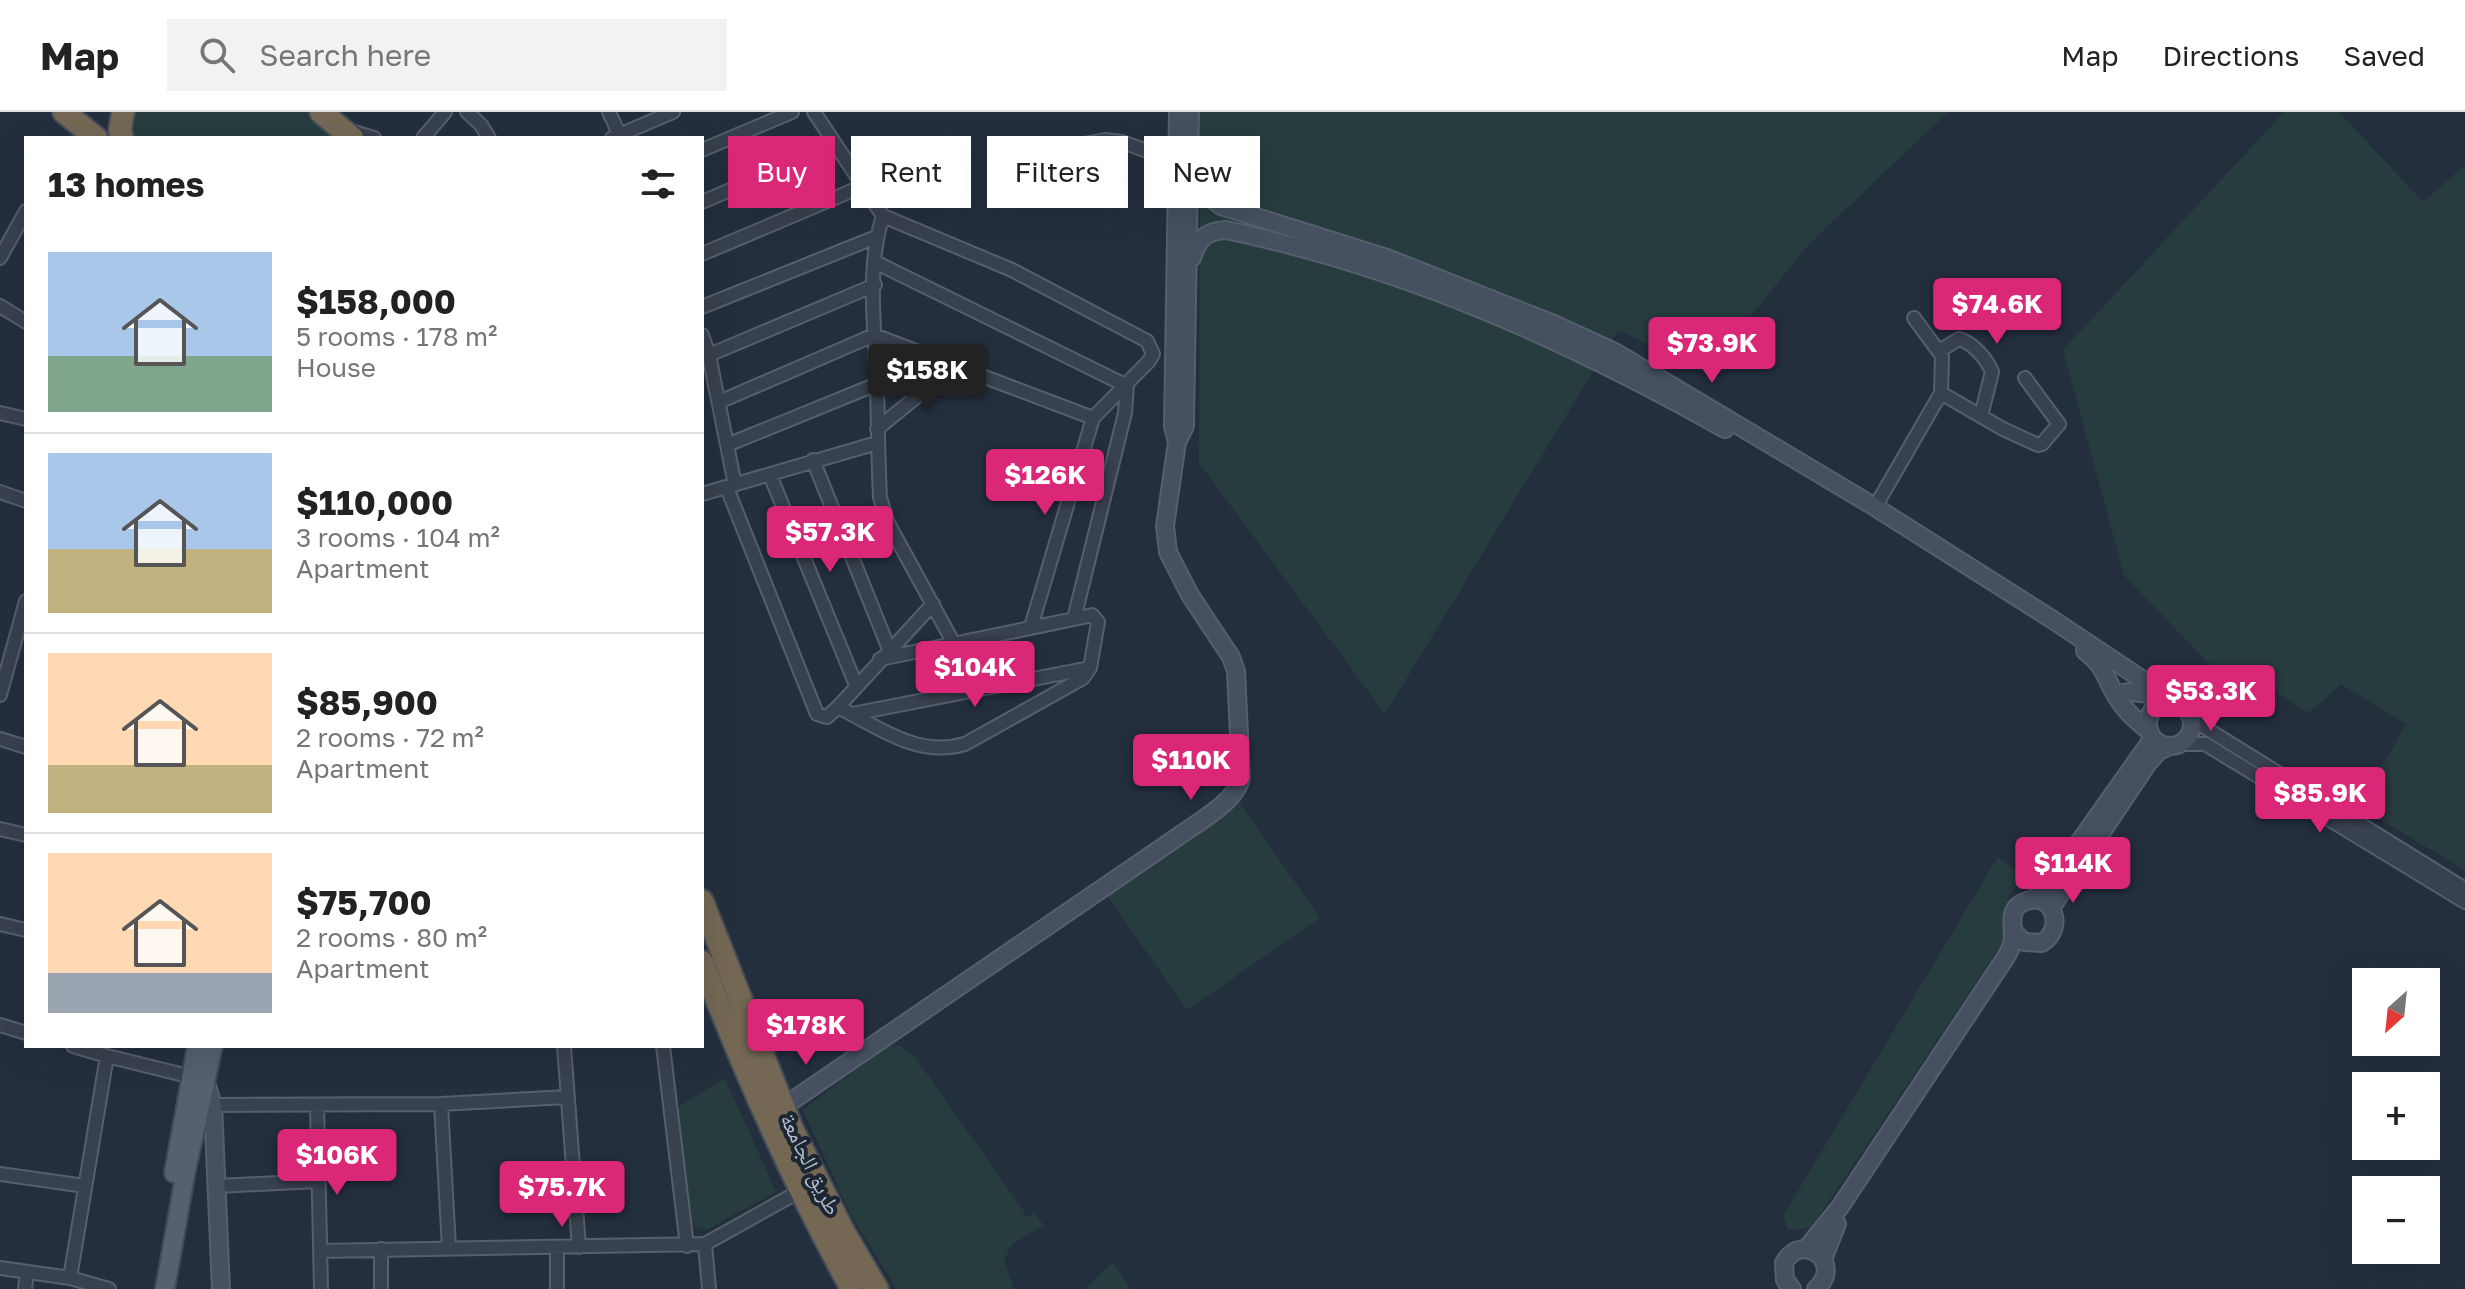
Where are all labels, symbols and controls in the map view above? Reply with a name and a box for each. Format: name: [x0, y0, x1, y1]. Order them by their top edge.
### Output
search box: [167, 19, 727, 91]
text: Map: [40, 33, 119, 78]
icon: search: [195, 33, 239, 77]
text: Search here: [259, 37, 431, 73]
text: Map: [2061, 39, 2118, 72]
text: Directions: [2162, 39, 2299, 72]
text: Saved: [2343, 39, 2425, 72]
chip: Buy: [728, 136, 835, 208]
chip: Rent: [851, 136, 971, 208]
chip: Filters: [987, 136, 1128, 208]
chip: New: [1144, 136, 1260, 208]
icon: filters: [636, 162, 680, 206]
text: 13 homes: [48, 164, 205, 204]
pin: $74.6K: [1932, 278, 2062, 346]
text: $158,000: [296, 281, 456, 321]
icon: home: [112, 284, 208, 380]
text: $74.6K: [1951, 288, 2043, 319]
pin: $73.9K: [1647, 317, 1777, 385]
text: 5 rooms · 178 m²: [296, 321, 497, 352]
text: $73.9K: [1666, 327, 1758, 358]
pin: $158K: [871, 344, 983, 412]
text: House: [296, 352, 376, 383]
text: $158K: [886, 354, 968, 385]
pin: $126K: [989, 449, 1101, 517]
text: $126K: [1004, 459, 1086, 490]
text: $110,000: [296, 482, 453, 522]
icon: home: [112, 485, 208, 581]
pin: $57.3K: [765, 506, 895, 574]
text: $57.3K: [785, 516, 875, 547]
text: 3 rooms · 104 m²: [296, 522, 500, 553]
text: Apartment: [296, 553, 429, 584]
pin: $104K: [919, 641, 1031, 709]
text: $104K: [934, 651, 1016, 682]
pin: $53.3K: [2146, 665, 2276, 733]
text: $53.3K: [2165, 675, 2257, 706]
text: $85,900: [296, 682, 438, 722]
icon: home: [112, 685, 208, 781]
text: 2 rooms · 72 m²: [296, 722, 484, 753]
pin: $110K: [1135, 734, 1247, 802]
text: $110K: [1151, 744, 1231, 775]
text: Apartment: [296, 753, 429, 784]
pin: $85.9K: [2255, 767, 2385, 835]
text: $85.9K: [2273, 777, 2367, 808]
pin: $114K: [2017, 837, 2129, 905]
text: $114K: [2033, 847, 2113, 878]
text: $75,700: [296, 882, 432, 922]
icon: home: [112, 885, 208, 981]
text: 2 rooms · 80 m²: [296, 922, 487, 953]
text: Apartment: [296, 953, 429, 984]
north arrow: [2352, 968, 2440, 1056]
map controls: [2352, 968, 2440, 1264]
pin: $178K: [750, 999, 862, 1067]
text: $178K: [766, 1009, 846, 1040]
button: +: [2352, 1072, 2440, 1160]
street label: طريق الجامعة: [774, 1109, 848, 1219]
pin: $106K: [281, 1129, 393, 1197]
text: $106K: [295, 1139, 379, 1170]
pin: $75.7K: [497, 1161, 627, 1229]
text: $75.7K: [518, 1171, 606, 1202]
button: −: [2352, 1176, 2440, 1264]

